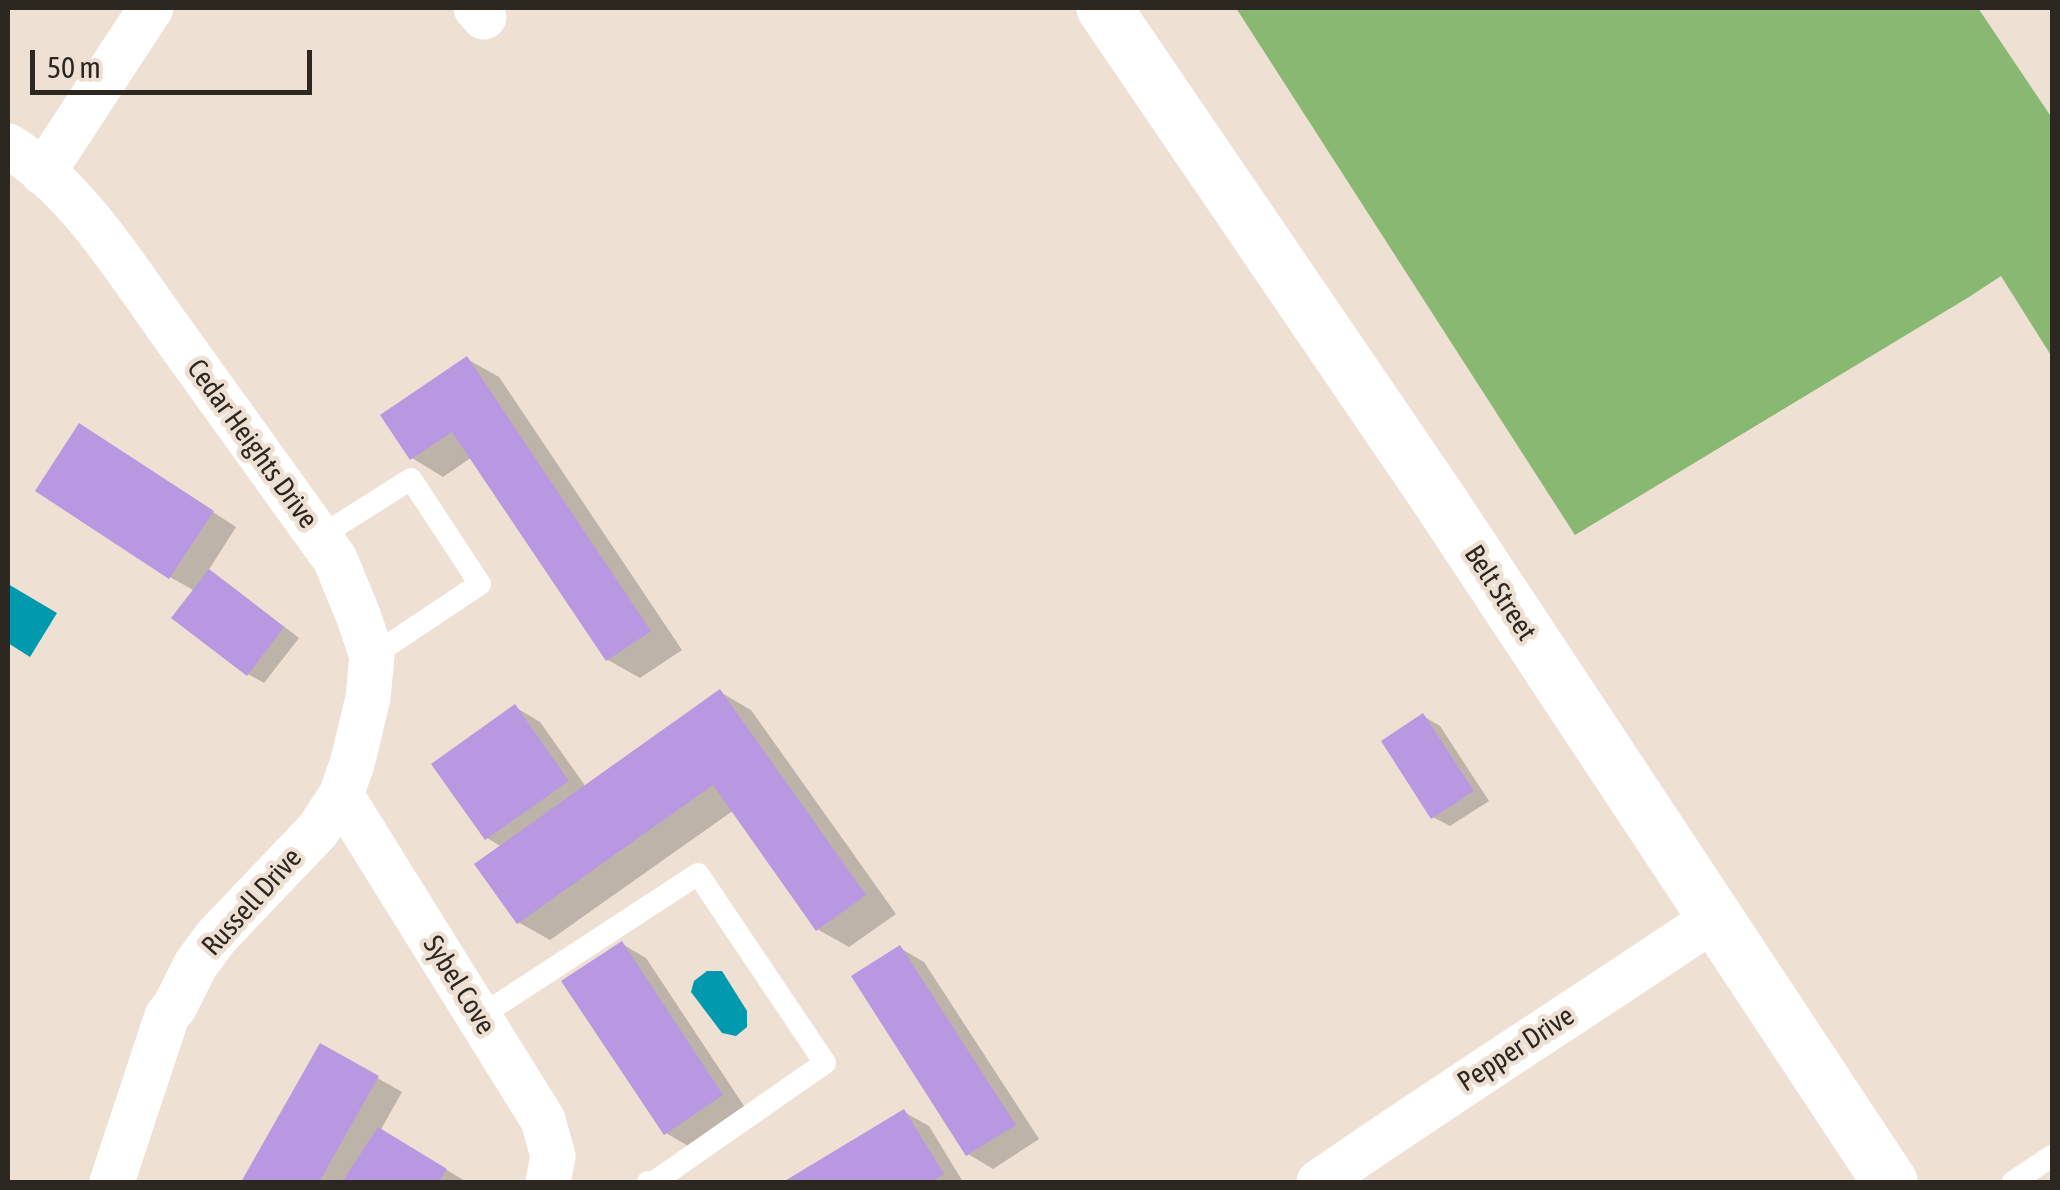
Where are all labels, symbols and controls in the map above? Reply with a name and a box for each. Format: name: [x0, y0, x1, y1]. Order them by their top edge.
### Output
scale bar: [35, 30, 318, 92]
text: 50 m: [47, 50, 101, 84]
street label: Cedar Heights Drive: [179, 353, 325, 535]
street label: Belt Street: [1457, 539, 1543, 647]
street label: Russell Drive: [195, 841, 309, 963]
street label: Sybel Cove: [416, 930, 502, 1040]
street label: Pepper Drive: [1452, 999, 1580, 1099]

